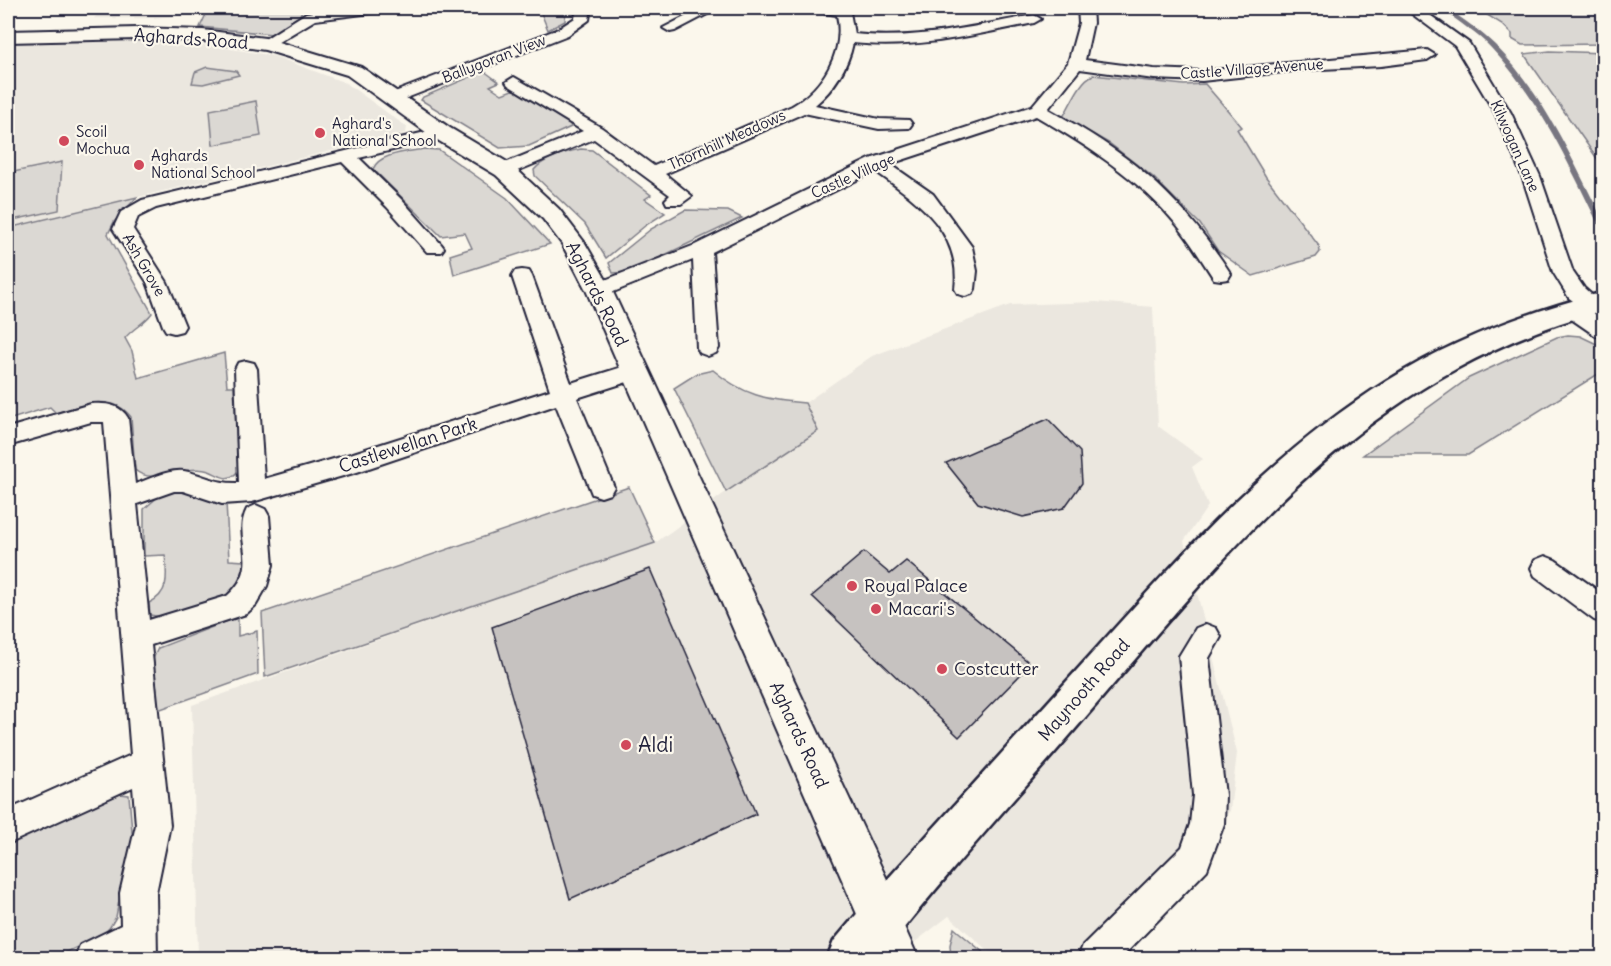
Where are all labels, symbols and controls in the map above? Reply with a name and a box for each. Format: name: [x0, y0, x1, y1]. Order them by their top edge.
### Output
street label: Aghards Road: [133, 23, 249, 54]
street label: Ballygoran View: [439, 30, 549, 87]
street label: Castle Village Avenue: [1180, 54, 1324, 83]
street label: Kilwogan Lane: [1487, 97, 1544, 195]
street label: Thornhill Meadows: [665, 105, 789, 174]
place label: Aghard's National School: [332, 114, 437, 150]
place label: Scoil Mochua: [76, 122, 130, 158]
marker: Aghard's National School: [313, 126, 327, 140]
marker: Scoil Mochua: [57, 134, 71, 148]
place label: Aghards National School: [151, 146, 256, 182]
street label: Castle Village: [808, 149, 898, 202]
marker: Aghards National School: [132, 158, 146, 172]
street label: Ash Grove: [119, 230, 170, 300]
street label: Aghards Road: [561, 237, 634, 350]
street label: Castlewellan Park: [336, 411, 480, 478]
place label: Royal Palace: [864, 574, 968, 597]
marker: Royal Palace: [845, 579, 859, 593]
place label: Macari's: [888, 597, 955, 620]
marker: Macari's: [869, 602, 883, 616]
street label: Maynooth Road: [1033, 633, 1135, 746]
place label: Costcutter: [954, 657, 1039, 680]
marker: Costcutter: [935, 662, 949, 676]
street label: Aghards Road: [765, 678, 834, 792]
place label: Aldi: [638, 731, 673, 758]
marker: Aldi: [619, 738, 633, 752]

